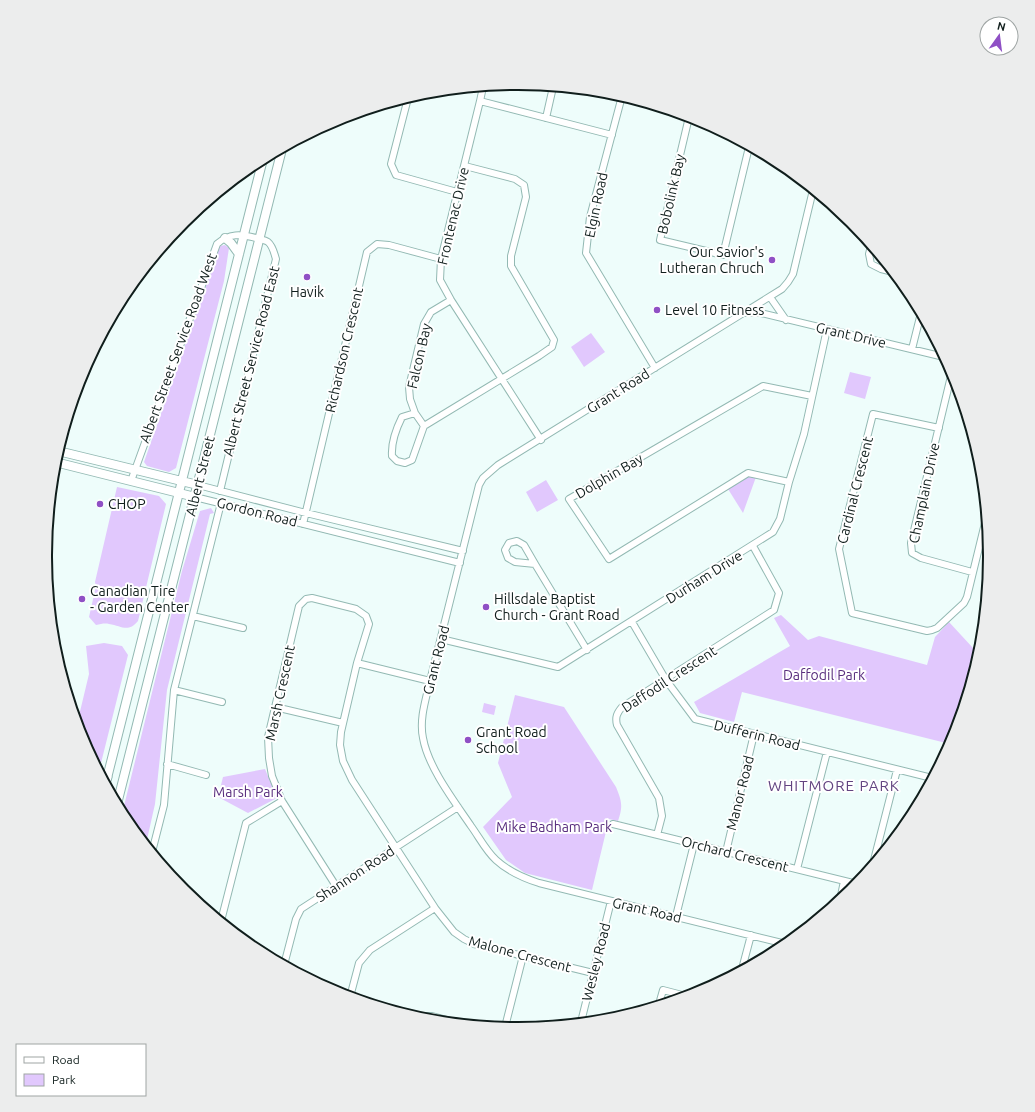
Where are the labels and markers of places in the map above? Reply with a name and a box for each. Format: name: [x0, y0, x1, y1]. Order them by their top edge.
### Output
place label: Our Savior's Lutheran Chruch: [660, 244, 764, 276]
marker: Our Savior's Lutheran Chruch: [767, 255, 777, 265]
marker: Havik: [302, 272, 312, 282]
place label: Havik: [290, 284, 324, 300]
place label: Level 10 Fitness: [665, 302, 764, 318]
marker: Level 10 Fitness: [652, 305, 662, 315]
place label: CHOP: [108, 496, 146, 512]
marker: CHOP: [95, 499, 105, 509]
place label: Canadian Tire - Garden Center: [90, 583, 190, 615]
place label: Hillsdale Baptist Church - Grant Road: [494, 591, 620, 623]
marker: Canadian Tire - Garden Center: [77, 594, 87, 604]
marker: Hillsdale Baptist Church - Grant Road: [481, 602, 491, 612]
place label: Grant Road School: [476, 724, 547, 756]
marker: Grant Road School: [463, 735, 473, 745]

